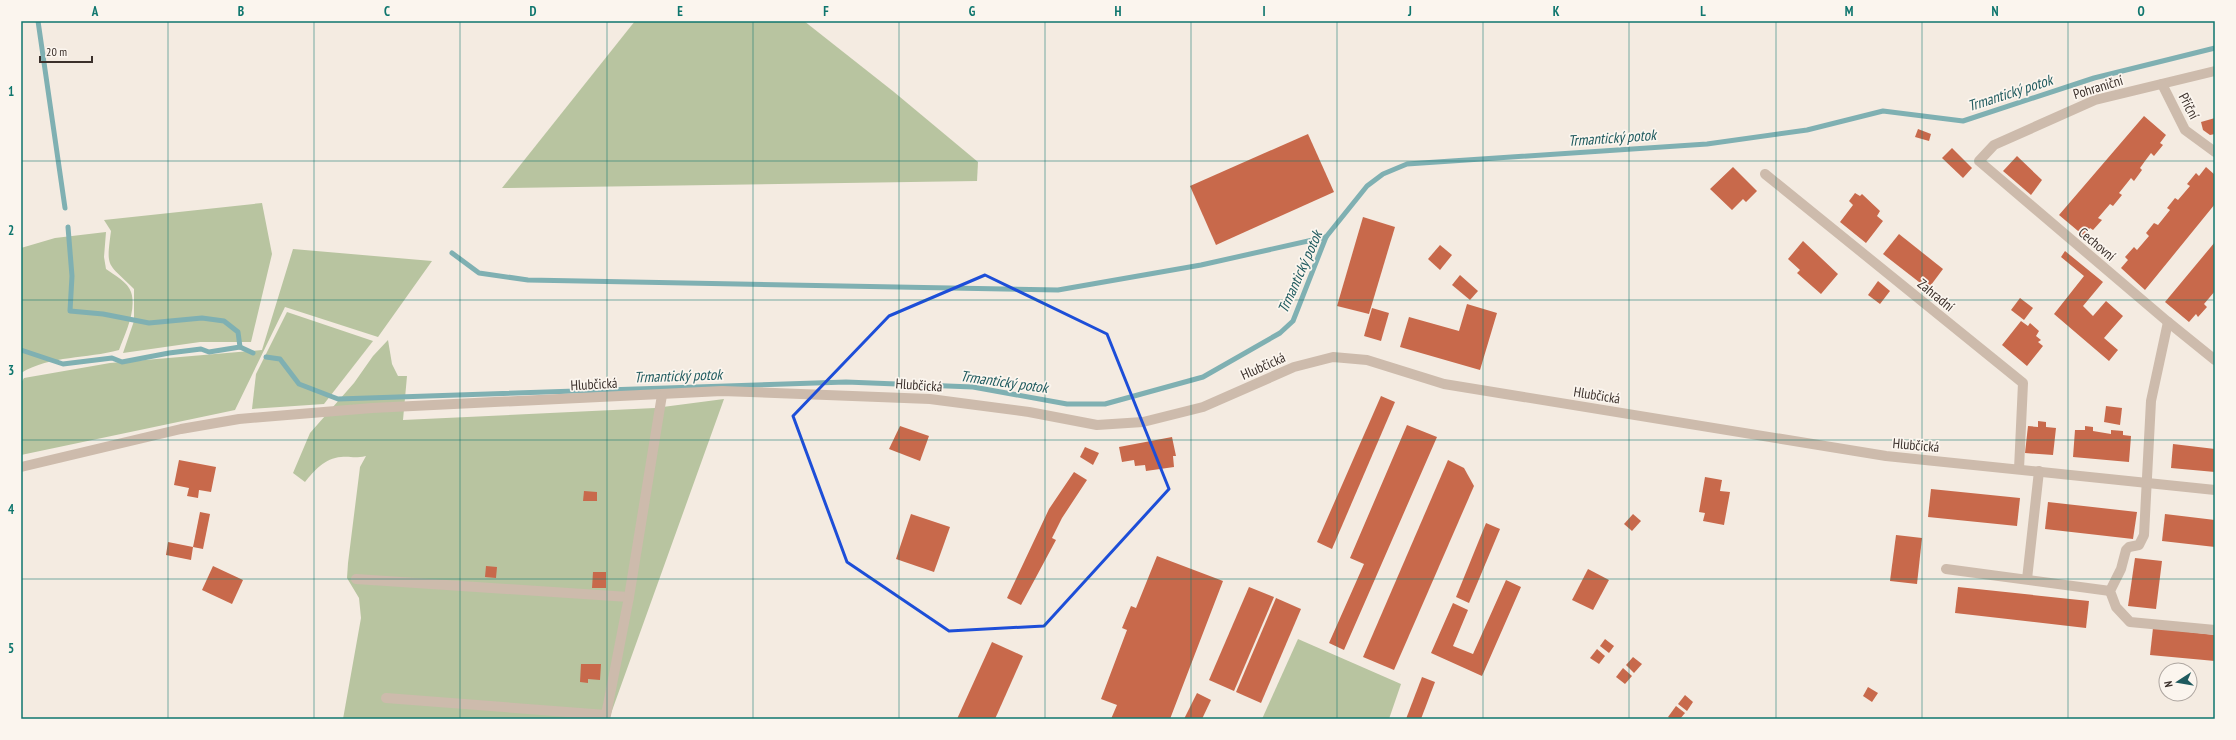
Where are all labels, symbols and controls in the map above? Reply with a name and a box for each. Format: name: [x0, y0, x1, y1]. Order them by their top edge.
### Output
text: A: [91, 3, 99, 20]
text: B: [238, 3, 244, 20]
text: C: [384, 3, 390, 20]
text: D: [530, 3, 537, 20]
text: E: [677, 3, 683, 20]
text: F: [823, 3, 829, 20]
text: G: [969, 3, 976, 20]
text: H: [1115, 3, 1122, 20]
text: I: [1262, 3, 1266, 20]
text: J: [1407, 3, 1412, 20]
text: K: [1553, 3, 1560, 20]
text: L: [1700, 3, 1706, 20]
text: M: [1845, 3, 1854, 20]
text: N: [1991, 3, 1999, 20]
text: O: [2137, 3, 2145, 20]
scale bar: [40, 38, 92, 64]
text: 20 m: [46, 44, 67, 59]
water label: Trmantický potok: [1965, 69, 2057, 115]
street label: Pohraniční: [2071, 71, 2125, 103]
text: 1: [8, 83, 14, 100]
street label: Příční: [2175, 90, 2203, 122]
water label: Trmantický potok: [1567, 125, 1659, 150]
text: 2: [8, 222, 14, 239]
street label: Cechovní: [2075, 223, 2119, 265]
water label: Trmantický potok: [1273, 226, 1327, 316]
street label: Zahradní: [1914, 275, 1958, 315]
street label: Hlubčická: [1238, 348, 1288, 384]
text: 3: [8, 362, 14, 379]
water label: Trmantický potok: [634, 364, 725, 387]
water label: Trmantický potok: [959, 366, 1051, 397]
street label: Hlubčická: [570, 374, 618, 394]
street label: Hlubčická: [895, 374, 943, 396]
street label: Hlubčická: [1572, 382, 1622, 408]
street label: Hlubčická: [1892, 434, 1940, 456]
text: 4: [8, 501, 15, 518]
text: 5: [8, 640, 14, 657]
north arrow: [2158, 662, 2198, 702]
text: N: [2161, 680, 2176, 688]

